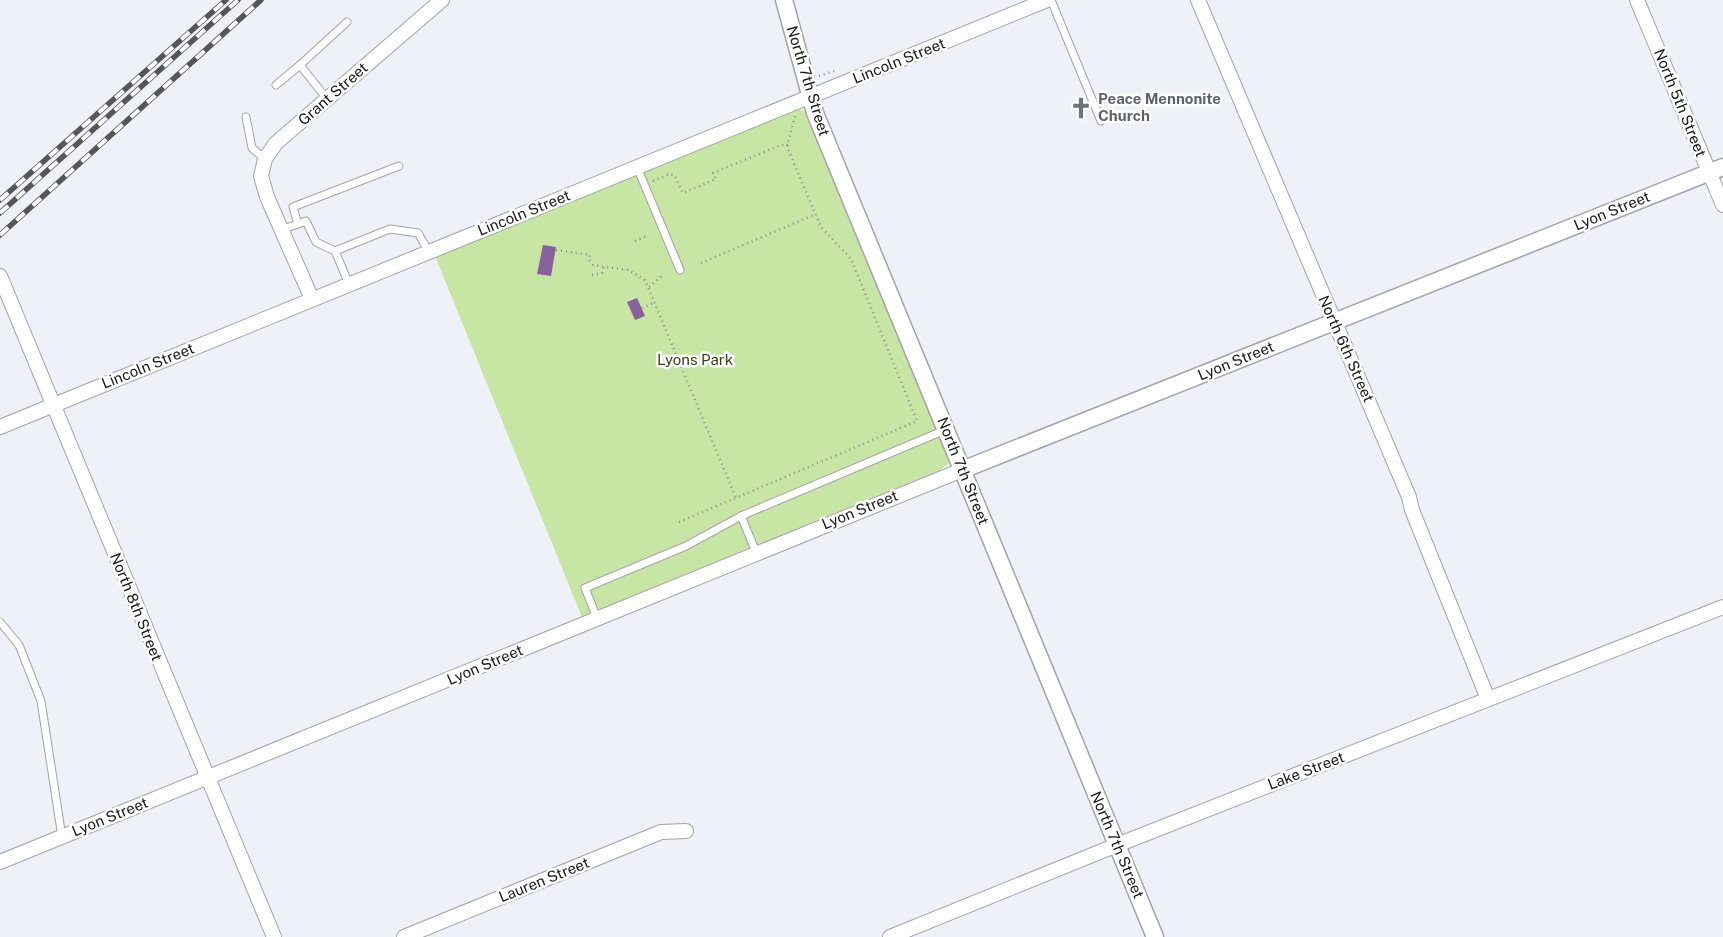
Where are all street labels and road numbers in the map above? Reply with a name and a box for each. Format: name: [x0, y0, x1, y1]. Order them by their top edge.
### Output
street label: North 7th Street: [784, 24, 833, 138]
street label: Lincoln Street: [850, 34, 948, 87]
street label: North 5th Street: [1651, 46, 1710, 159]
street label: Grant Street: [294, 59, 371, 128]
street label: Lincoln Street: [475, 186, 573, 239]
street label: Lyon Street: [1571, 188, 1652, 234]
street label: North 6th Street: [1315, 293, 1378, 405]
street label: Lyon Street: [1195, 338, 1276, 384]
street label: Lincoln Street: [99, 339, 197, 392]
street label: North 7th Street: [934, 415, 993, 527]
street label: Lyon Street: [819, 487, 900, 533]
street label: North 8th Street: [107, 550, 166, 664]
street label: Lyon Street: [444, 641, 525, 688]
street label: Lake Street: [1265, 748, 1347, 793]
street label: North 7th Street: [1087, 789, 1148, 901]
street label: Lyon Street: [69, 794, 150, 840]
street label: Lauren Street: [496, 854, 592, 905]

